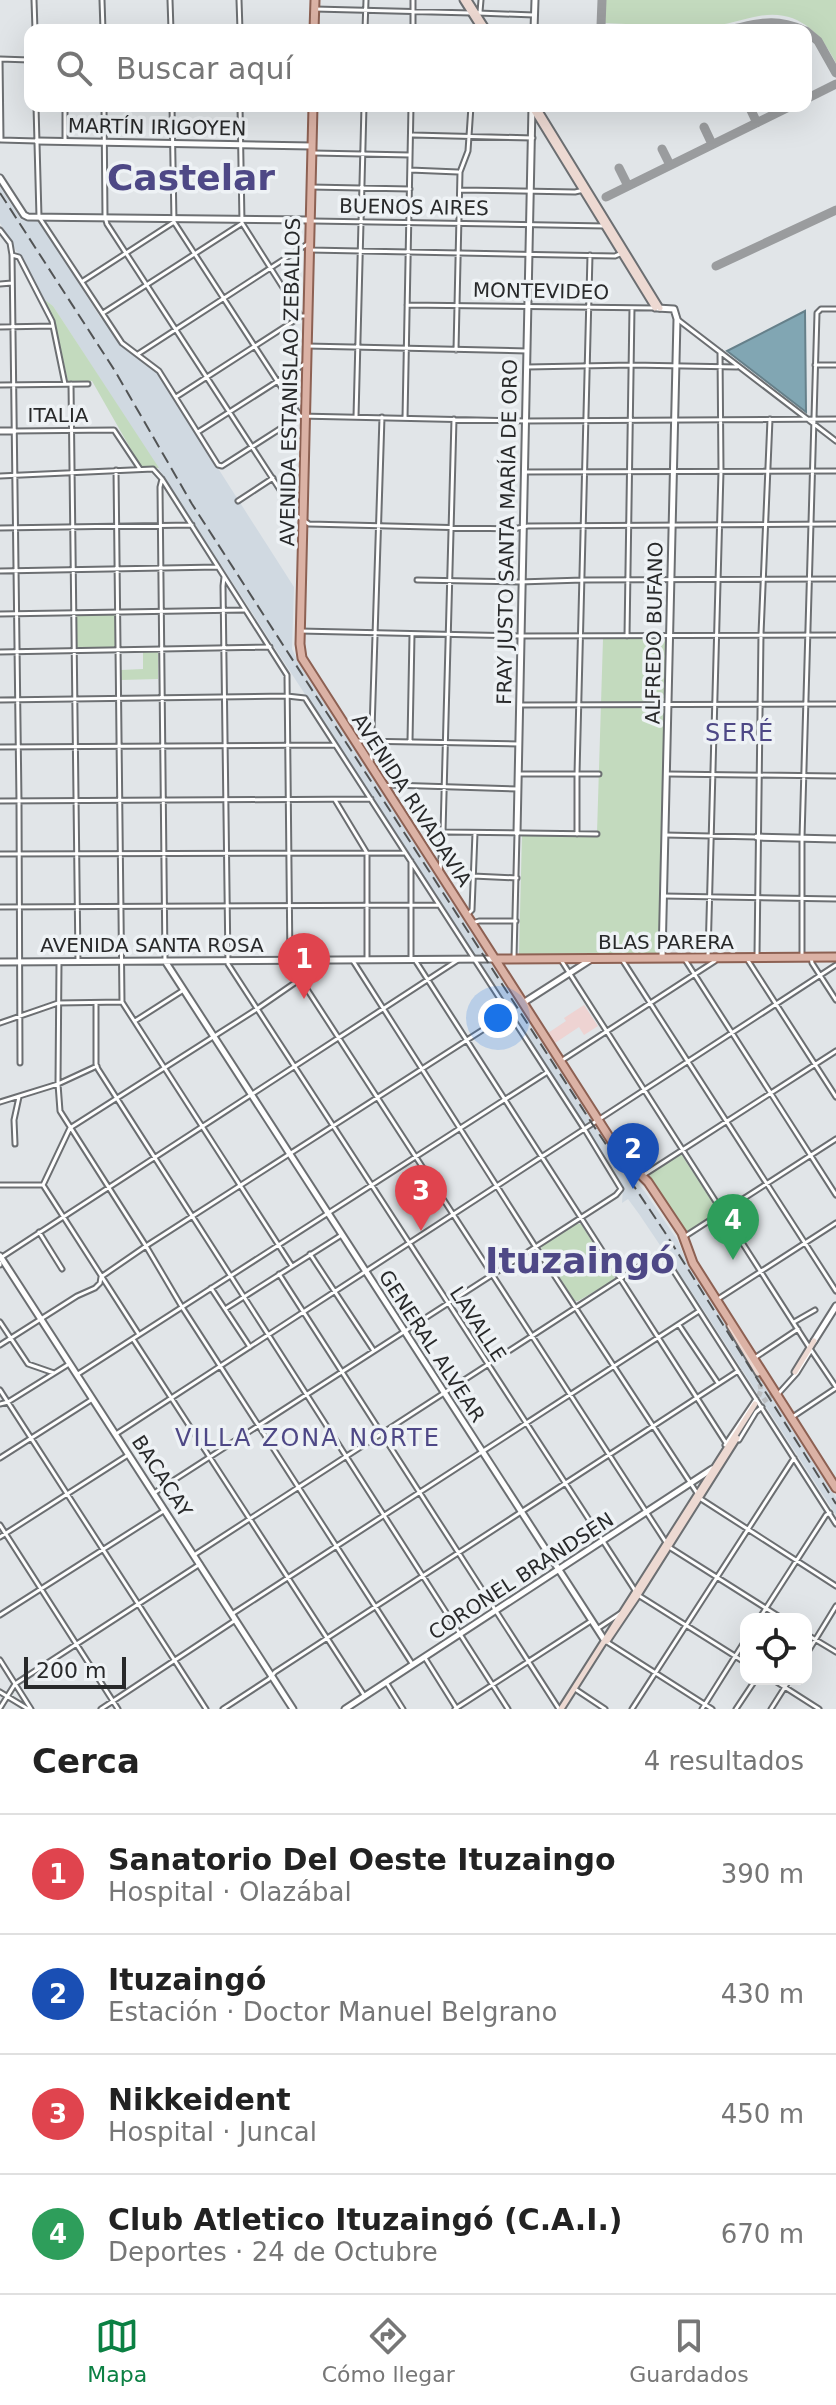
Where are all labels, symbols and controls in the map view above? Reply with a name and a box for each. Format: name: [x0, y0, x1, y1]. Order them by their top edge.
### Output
search box: [24, 24, 812, 112]
icon: search: [52, 46, 96, 90]
text: Buscar aquí: [116, 51, 293, 86]
street label: MARTÍN IRIGOYEN: [68, 113, 246, 141]
district label: Castelar: [107, 157, 275, 198]
street label: BUENOS AIRES: [339, 194, 489, 220]
street label: AVENIDA ESTANISLAO ZEBALLOS: [275, 217, 305, 547]
street label: MONTEVIDEO: [473, 278, 609, 304]
street label: FRAY JUSTO SANTA MARÍA DE ORO: [492, 359, 522, 705]
street label: ITALIA: [28, 403, 89, 427]
street label: ALFREDO BUFANO: [640, 541, 668, 725]
street label: AVENIDA RIVADAVIA: [347, 709, 477, 891]
district label: SERÉ: [705, 718, 775, 747]
street label: BLAS PARERA: [598, 930, 734, 954]
street label: AVENIDA SANTA ROSA: [40, 933, 264, 957]
pin: 1: [278, 933, 330, 999]
your location: [478, 998, 518, 1038]
pin: 2: [607, 1123, 659, 1189]
pin: 3: [395, 1165, 447, 1231]
pin: 4: [707, 1194, 759, 1260]
district label: Ituzaingó: [485, 1240, 675, 1281]
street label: GENERAL ALVEAR: [374, 1265, 490, 1427]
street label: LAVALLE: [445, 1282, 511, 1366]
district label: VILLA ZONA NORTE: [175, 1424, 441, 1452]
street label: BACACAY: [127, 1431, 198, 1522]
street label: CORONEL BRANDSEN: [424, 1507, 618, 1645]
map controls: [740, 1613, 812, 1685]
button: locate: [740, 1613, 812, 1685]
scale bar: [24, 1653, 126, 1689]
text: 200 m: [36, 1658, 106, 1683]
text: Cerca: [32, 1741, 140, 1781]
text: 4 resultados: [644, 1746, 804, 1776]
text: Sanatorio Del Oeste Ituzaingo: [108, 1842, 616, 1877]
text: 1: [49, 1859, 67, 1889]
text: 390 m: [721, 1859, 804, 1889]
text: Hospital · Olazábal: [108, 1877, 352, 1907]
text: Ituzaingó: [108, 1962, 266, 1997]
text: 2: [49, 1979, 67, 2009]
text: 430 m: [721, 1979, 804, 2009]
text: Estación · Doctor Manuel Belgrano: [108, 1997, 557, 2027]
text: Nikkeident: [108, 2082, 291, 2117]
text: 3: [49, 2099, 67, 2129]
text: 450 m: [721, 2099, 804, 2129]
text: Hospital · Juncal: [108, 2117, 317, 2147]
text: Club Atletico Ituzaingó (C.A.I.): [108, 2202, 623, 2237]
text: 4: [49, 2219, 67, 2249]
text: 670 m: [721, 2219, 804, 2249]
text: Deportes · 24 de Octubre: [108, 2237, 438, 2267]
tab: Mapa: [87, 2314, 147, 2387]
tab: Cómo llegar: [322, 2314, 455, 2387]
tab: Guardados: [629, 2314, 749, 2387]

